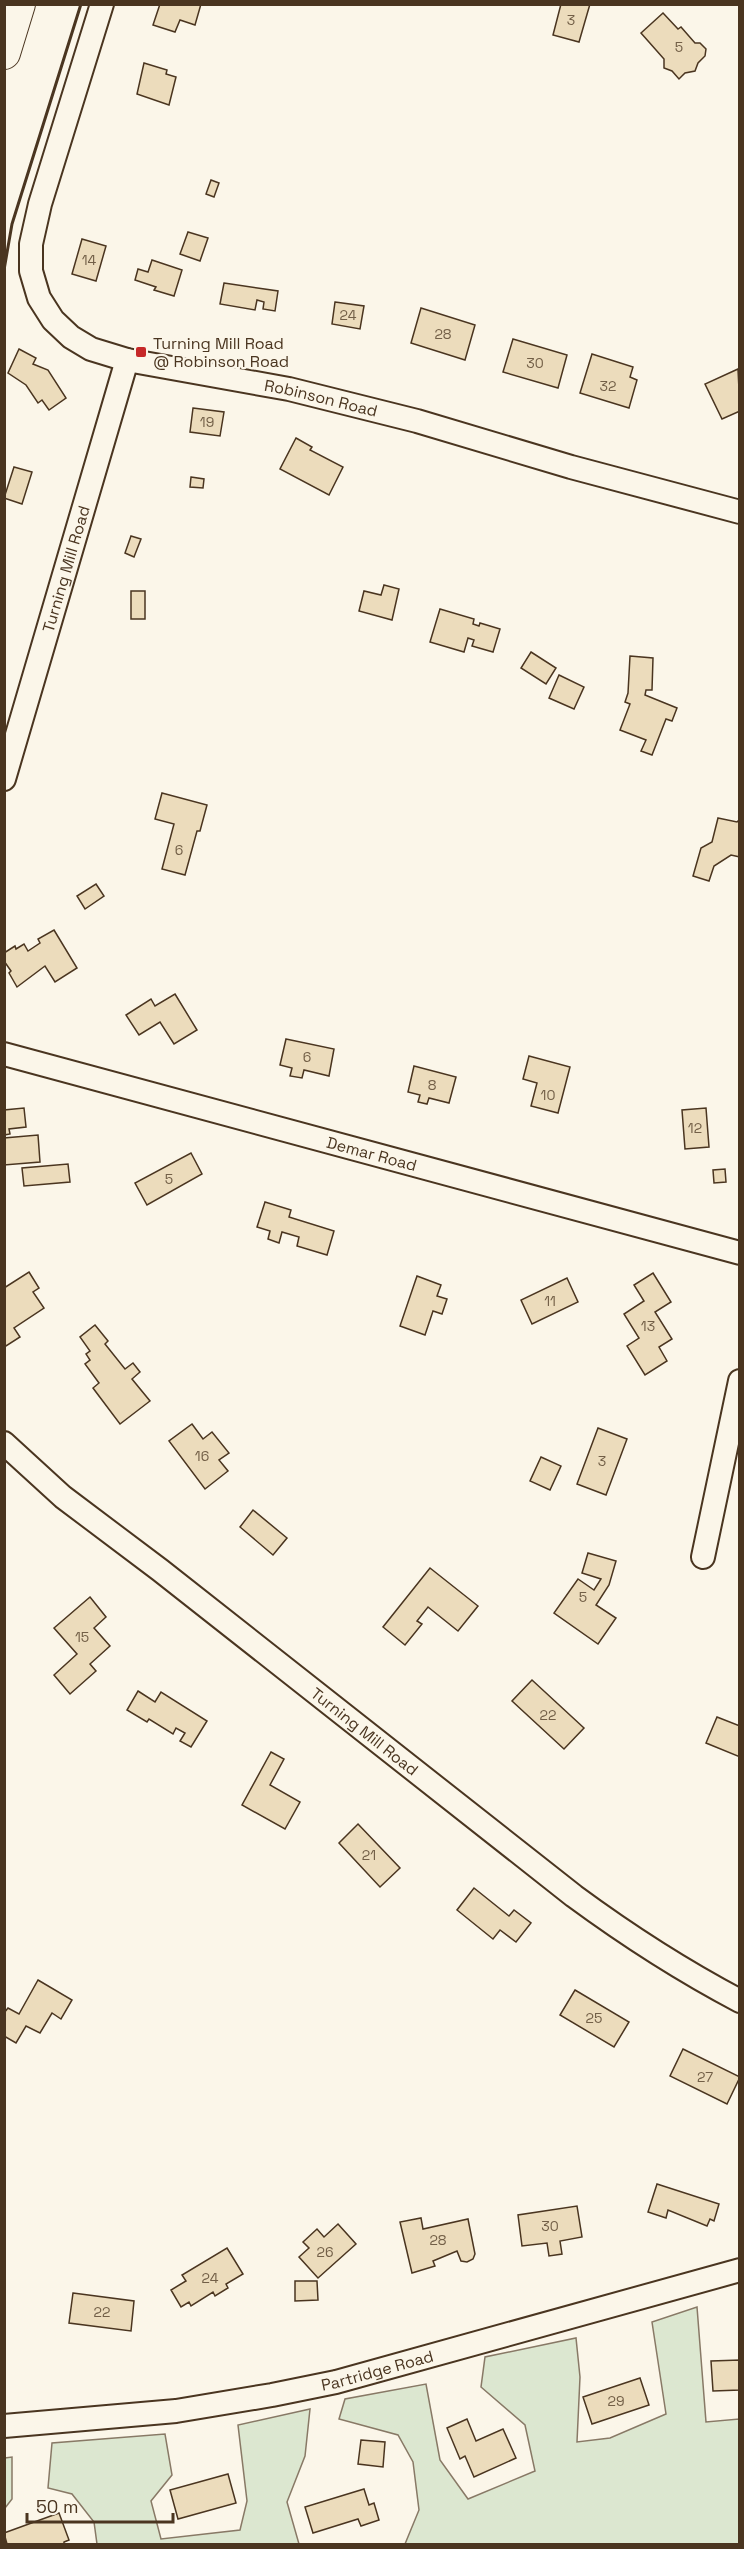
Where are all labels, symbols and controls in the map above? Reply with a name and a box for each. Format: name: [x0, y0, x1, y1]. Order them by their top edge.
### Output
house number: 3: [567, 11, 575, 29]
house number: 5: [675, 38, 683, 56]
house number: 14: [82, 251, 97, 269]
house number: 24: [340, 306, 357, 324]
house number: 28: [434, 325, 452, 343]
place label: Turning Mill Road @ Robinson Road: [153, 333, 289, 372]
marker: Turning Mill Road @ Robinson Road: [134, 345, 148, 359]
house number: 30: [526, 354, 544, 372]
street label: Robinson Road: [263, 375, 380, 422]
house number: 32: [600, 377, 616, 395]
house number: 19: [200, 413, 214, 431]
street label: Turning Mill Road: [38, 503, 95, 635]
house number: 6: [175, 841, 183, 859]
house number: 6: [303, 1048, 311, 1066]
house number: 8: [428, 1076, 437, 1094]
house number: 10: [541, 1086, 555, 1104]
house number: 12: [688, 1119, 702, 1137]
street label: Demar Road: [324, 1132, 419, 1176]
house number: 5: [165, 1170, 173, 1188]
house number: 11: [544, 1292, 556, 1310]
house number: 13: [641, 1317, 655, 1335]
house number: 16: [195, 1447, 209, 1465]
house number: 3: [598, 1452, 606, 1470]
house number: 5: [579, 1588, 587, 1606]
house number: 15: [75, 1628, 89, 1646]
street label: Turning Mill Road: [306, 1683, 422, 1780]
house number: 22: [540, 1706, 556, 1724]
house number: 21: [362, 1846, 376, 1864]
house number: 25: [586, 2009, 602, 2027]
house number: 27: [697, 2068, 713, 2086]
house number: 30: [541, 2217, 559, 2235]
house number: 28: [429, 2231, 447, 2249]
house number: 26: [316, 2243, 334, 2261]
house number: 24: [202, 2269, 219, 2287]
house number: 22: [94, 2303, 110, 2321]
street label: Partridge Road: [319, 2346, 436, 2396]
house number: 29: [608, 2392, 624, 2410]
scale bar: [27, 2486, 172, 2524]
text: 50 m: [36, 2495, 78, 2518]

